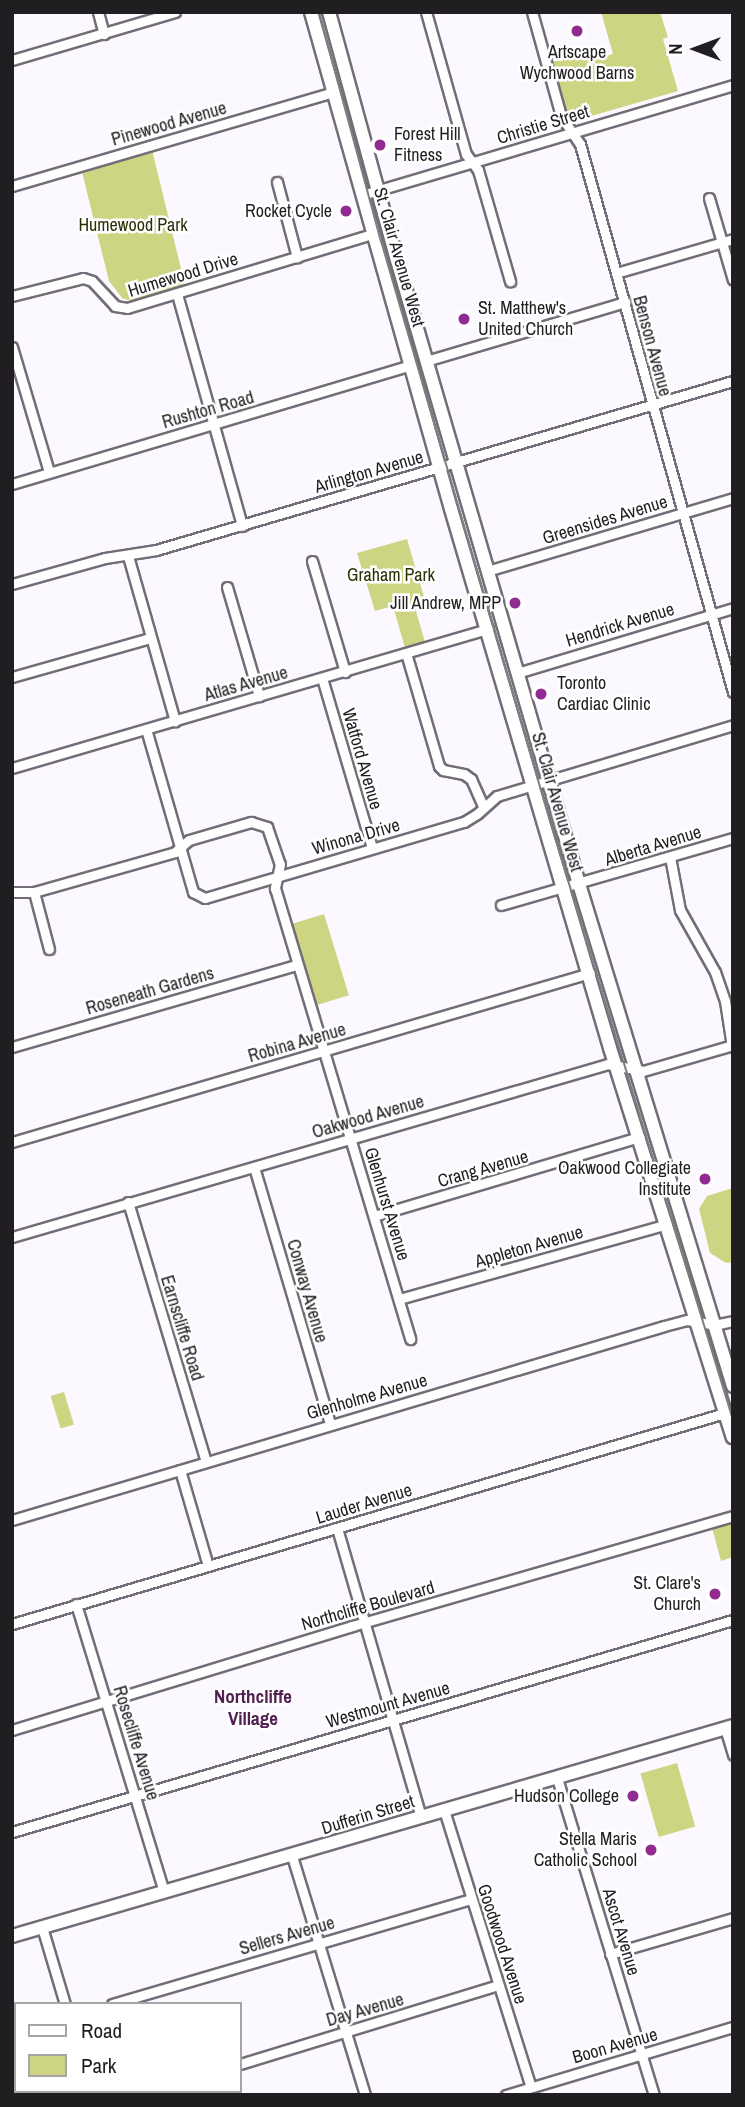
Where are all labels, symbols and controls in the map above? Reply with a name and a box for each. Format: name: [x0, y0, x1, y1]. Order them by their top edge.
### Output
north arrow: [661, 14, 731, 84]
marker: Artscape Wychwood Barns: [569, 23, 585, 39]
place label: Artscape Wychwood Barns: [520, 42, 634, 84]
text: N: [662, 43, 688, 55]
street label: Pinewood Avenue: [109, 97, 229, 151]
street label: Christie Street: [494, 101, 592, 149]
place label: Forest Hill Fitness: [394, 124, 461, 166]
marker: Forest Hill Fitness: [372, 137, 388, 153]
street label: St. Clair Avenue West: [369, 184, 429, 330]
place label: Rocket Cycle: [245, 200, 332, 222]
marker: Rocket Cycle: [338, 203, 354, 219]
park label: Humewood Park: [78, 214, 188, 236]
street label: Humewood Drive: [125, 248, 241, 302]
street label: Benson Avenue: [628, 293, 676, 399]
place label: St. Matthew's United Church: [478, 298, 573, 340]
marker: St. Matthew's United Church: [456, 311, 472, 327]
street label: Rushton Road: [160, 387, 256, 433]
street label: Arlington Avenue: [312, 446, 426, 498]
street label: Greensides Avenue: [540, 491, 670, 549]
park label: Graham Park: [347, 564, 435, 586]
place label: Jill Andrew, MPP: [389, 592, 501, 614]
marker: Jill Andrew, MPP: [507, 595, 523, 611]
street label: Hendrick Avenue: [563, 598, 677, 652]
street label: Atlas Avenue: [201, 662, 291, 706]
place label: Toronto Cardiac Clinic: [557, 673, 651, 716]
marker: Toronto Cardiac Clinic: [531, 684, 551, 704]
street label: Watford Avenue: [337, 706, 387, 812]
street label: St. Clair Avenue West: [527, 729, 587, 875]
street label: Winona Drive: [310, 814, 402, 860]
street label: Alberta Avenue: [602, 821, 704, 871]
street label: Roseneath Gardens: [84, 962, 216, 1020]
street label: Robina Avenue: [245, 1019, 349, 1067]
street label: Oakwood Avenue: [309, 1091, 427, 1143]
street label: Glenhurst Avenue: [359, 1144, 415, 1264]
street label: Crang Avenue: [435, 1146, 531, 1192]
place label: Oakwood Collegiate Institute: [558, 1158, 691, 1200]
marker: Oakwood Collegiate Institute: [697, 1171, 713, 1187]
street label: Appleton Avenue: [472, 1221, 586, 1273]
street label: Conway Avenue: [282, 1236, 332, 1346]
street label: Earnscliffe Road: [156, 1273, 208, 1383]
street label: Glenholme Avenue: [304, 1369, 430, 1425]
street label: Lauder Avenue: [313, 1479, 415, 1529]
place label: St. Clare's Church: [633, 1573, 701, 1616]
street label: Northcliffe Boulevard: [299, 1577, 437, 1635]
marker: St. Clare's Church: [707, 1586, 723, 1602]
street label: Westmount Avenue: [323, 1677, 453, 1733]
street label: Rosecliffe Avenue: [108, 1683, 164, 1803]
district label: Northcliffe Village: [214, 1686, 292, 1730]
place label: Hudson College: [514, 1785, 619, 1807]
marker: Hudson College: [625, 1788, 641, 1804]
street label: Dufferin Street: [319, 1791, 417, 1839]
place label: Stella Maris Catholic School: [534, 1829, 637, 1871]
marker: Stella Maris Catholic School: [643, 1842, 659, 1858]
street label: Goodwood Avenue: [472, 1881, 532, 2007]
street label: Ascot Avenue: [597, 1885, 645, 1979]
street label: Sellers Avenue: [236, 1912, 338, 1960]
street label: Day Avenue: [323, 1989, 407, 2031]
legend: [14, 2002, 242, 2093]
text: Road: [81, 2016, 122, 2045]
street label: Boon Avenue: [570, 2023, 660, 2069]
text: Park: [81, 2051, 116, 2080]

